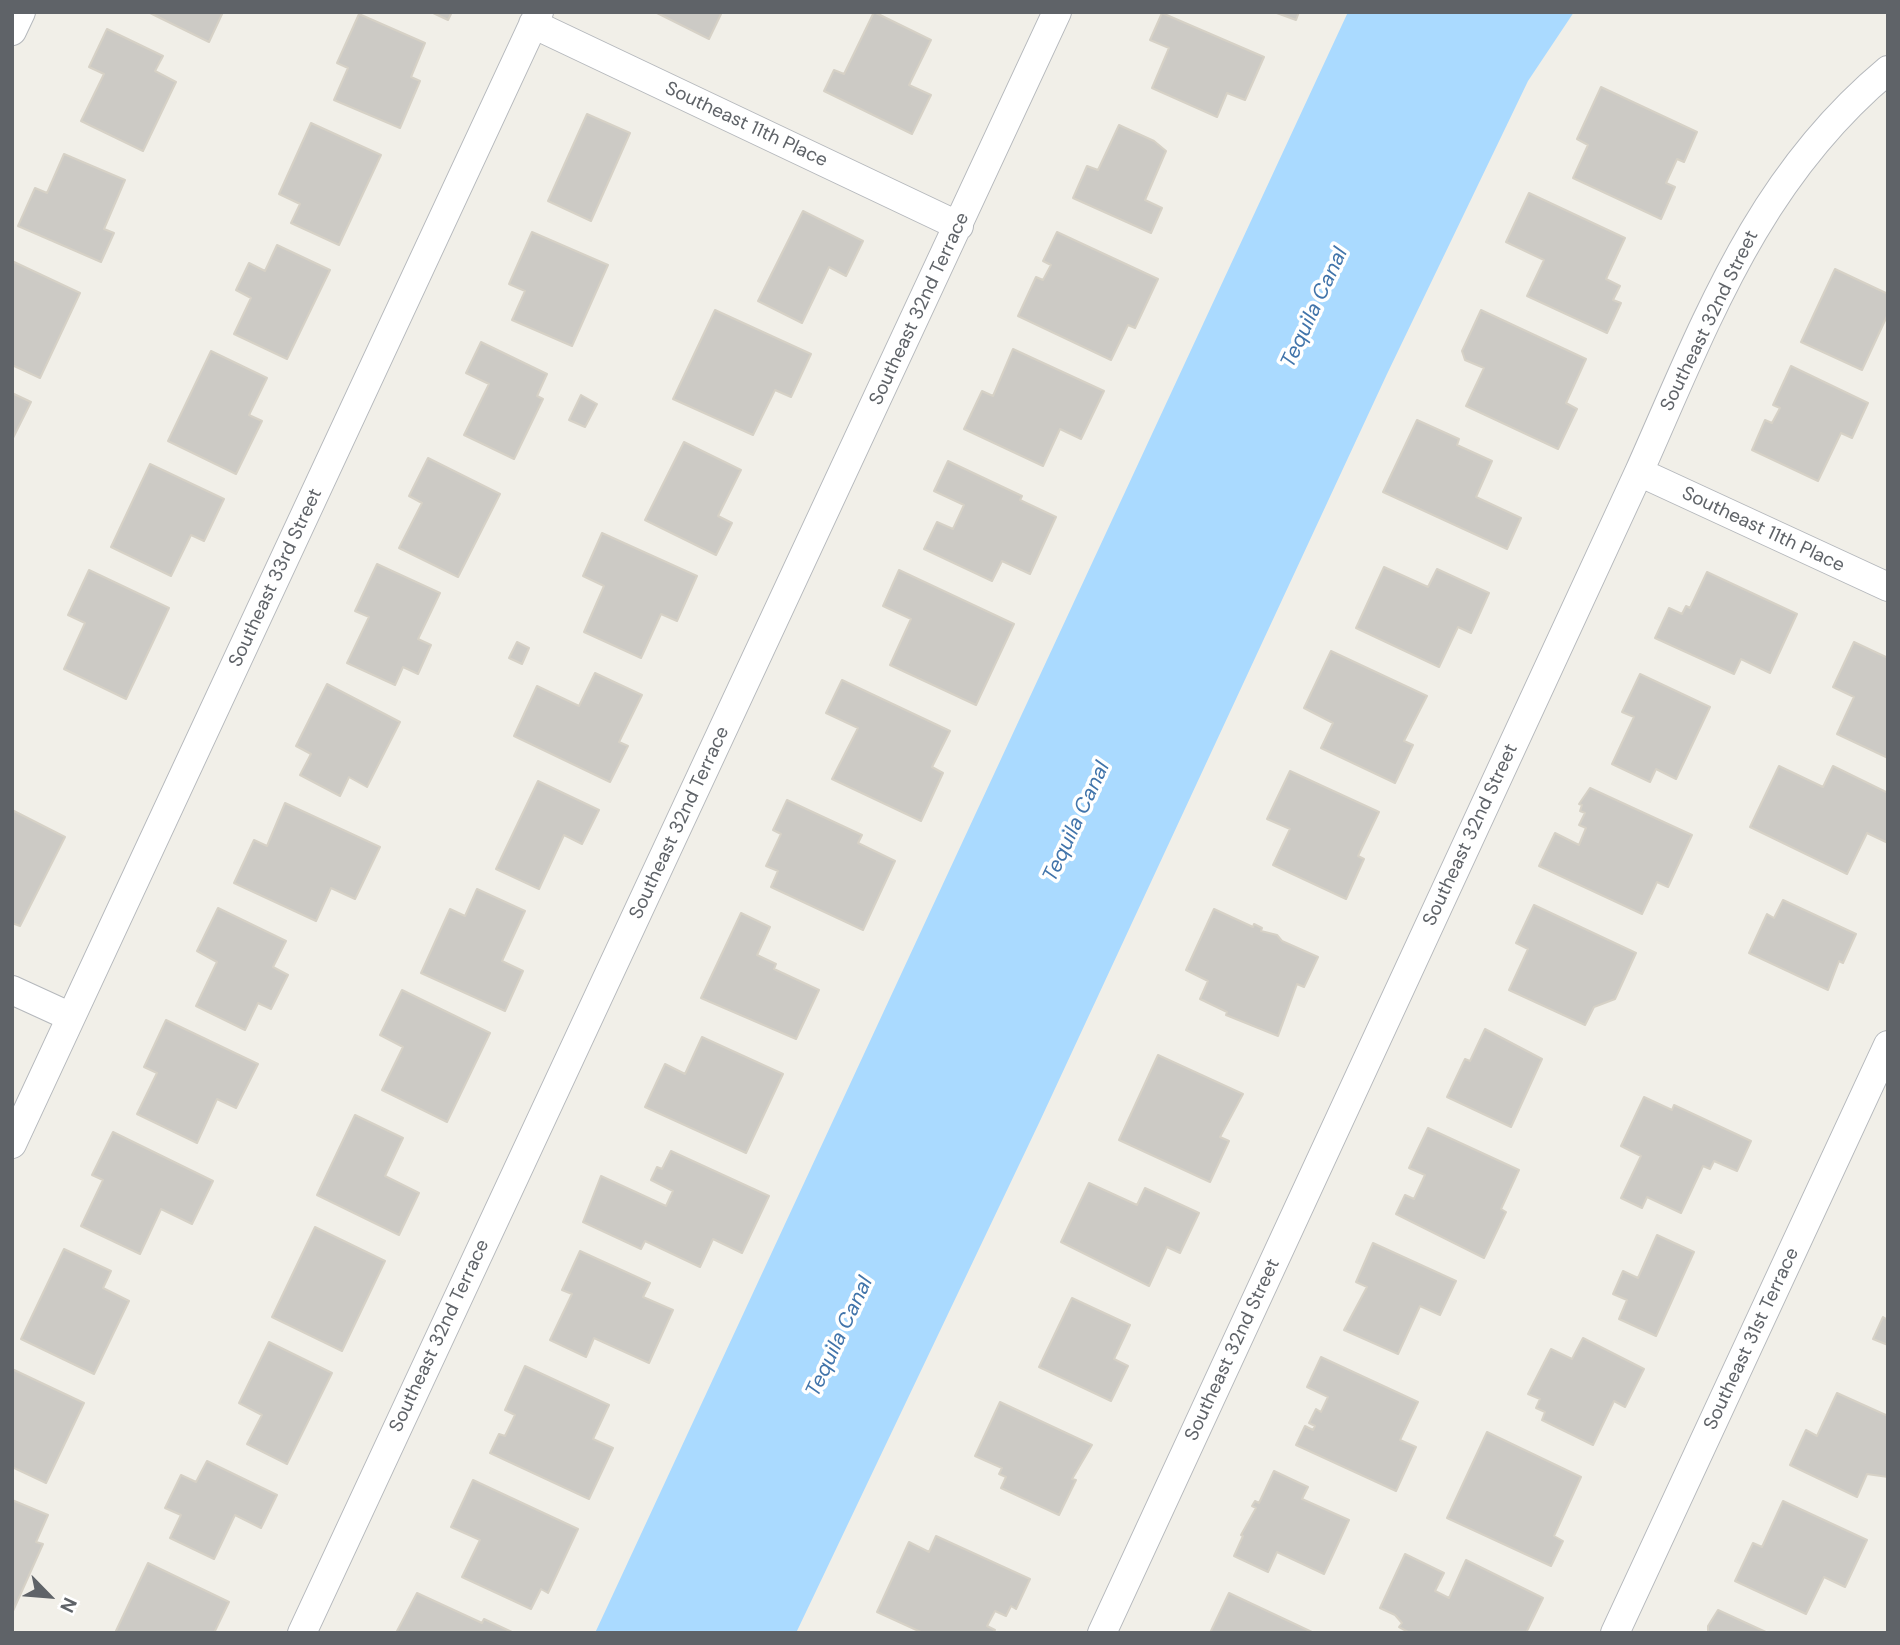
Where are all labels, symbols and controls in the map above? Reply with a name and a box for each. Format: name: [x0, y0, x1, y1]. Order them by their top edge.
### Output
street label: Southeast 11th Place: [661, 77, 831, 173]
street label: Southeast 32nd Terrace: [865, 209, 975, 409]
street label: Southeast 32nd Street: [1656, 227, 1764, 415]
water label: Tequila Canal: [1276, 244, 1354, 372]
street label: Southeast 11th Place: [1678, 482, 1848, 578]
street label: Southeast 33rd Street: [225, 485, 327, 671]
street label: Southeast 32nd Terrace: [625, 723, 735, 923]
street label: Southeast 32nd Street: [1419, 740, 1523, 930]
water label: Tequila Canal: [1038, 758, 1116, 886]
street label: Southeast 32nd Terrace: [385, 1236, 495, 1436]
street label: Southeast 31st Terrace: [1700, 1244, 1804, 1434]
street label: Southeast 32nd Street: [1181, 1255, 1285, 1445]
water label: Tequila Canal: [801, 1273, 879, 1401]
north arrow: [14, 1561, 84, 1631]
text: N: [54, 1594, 83, 1617]

